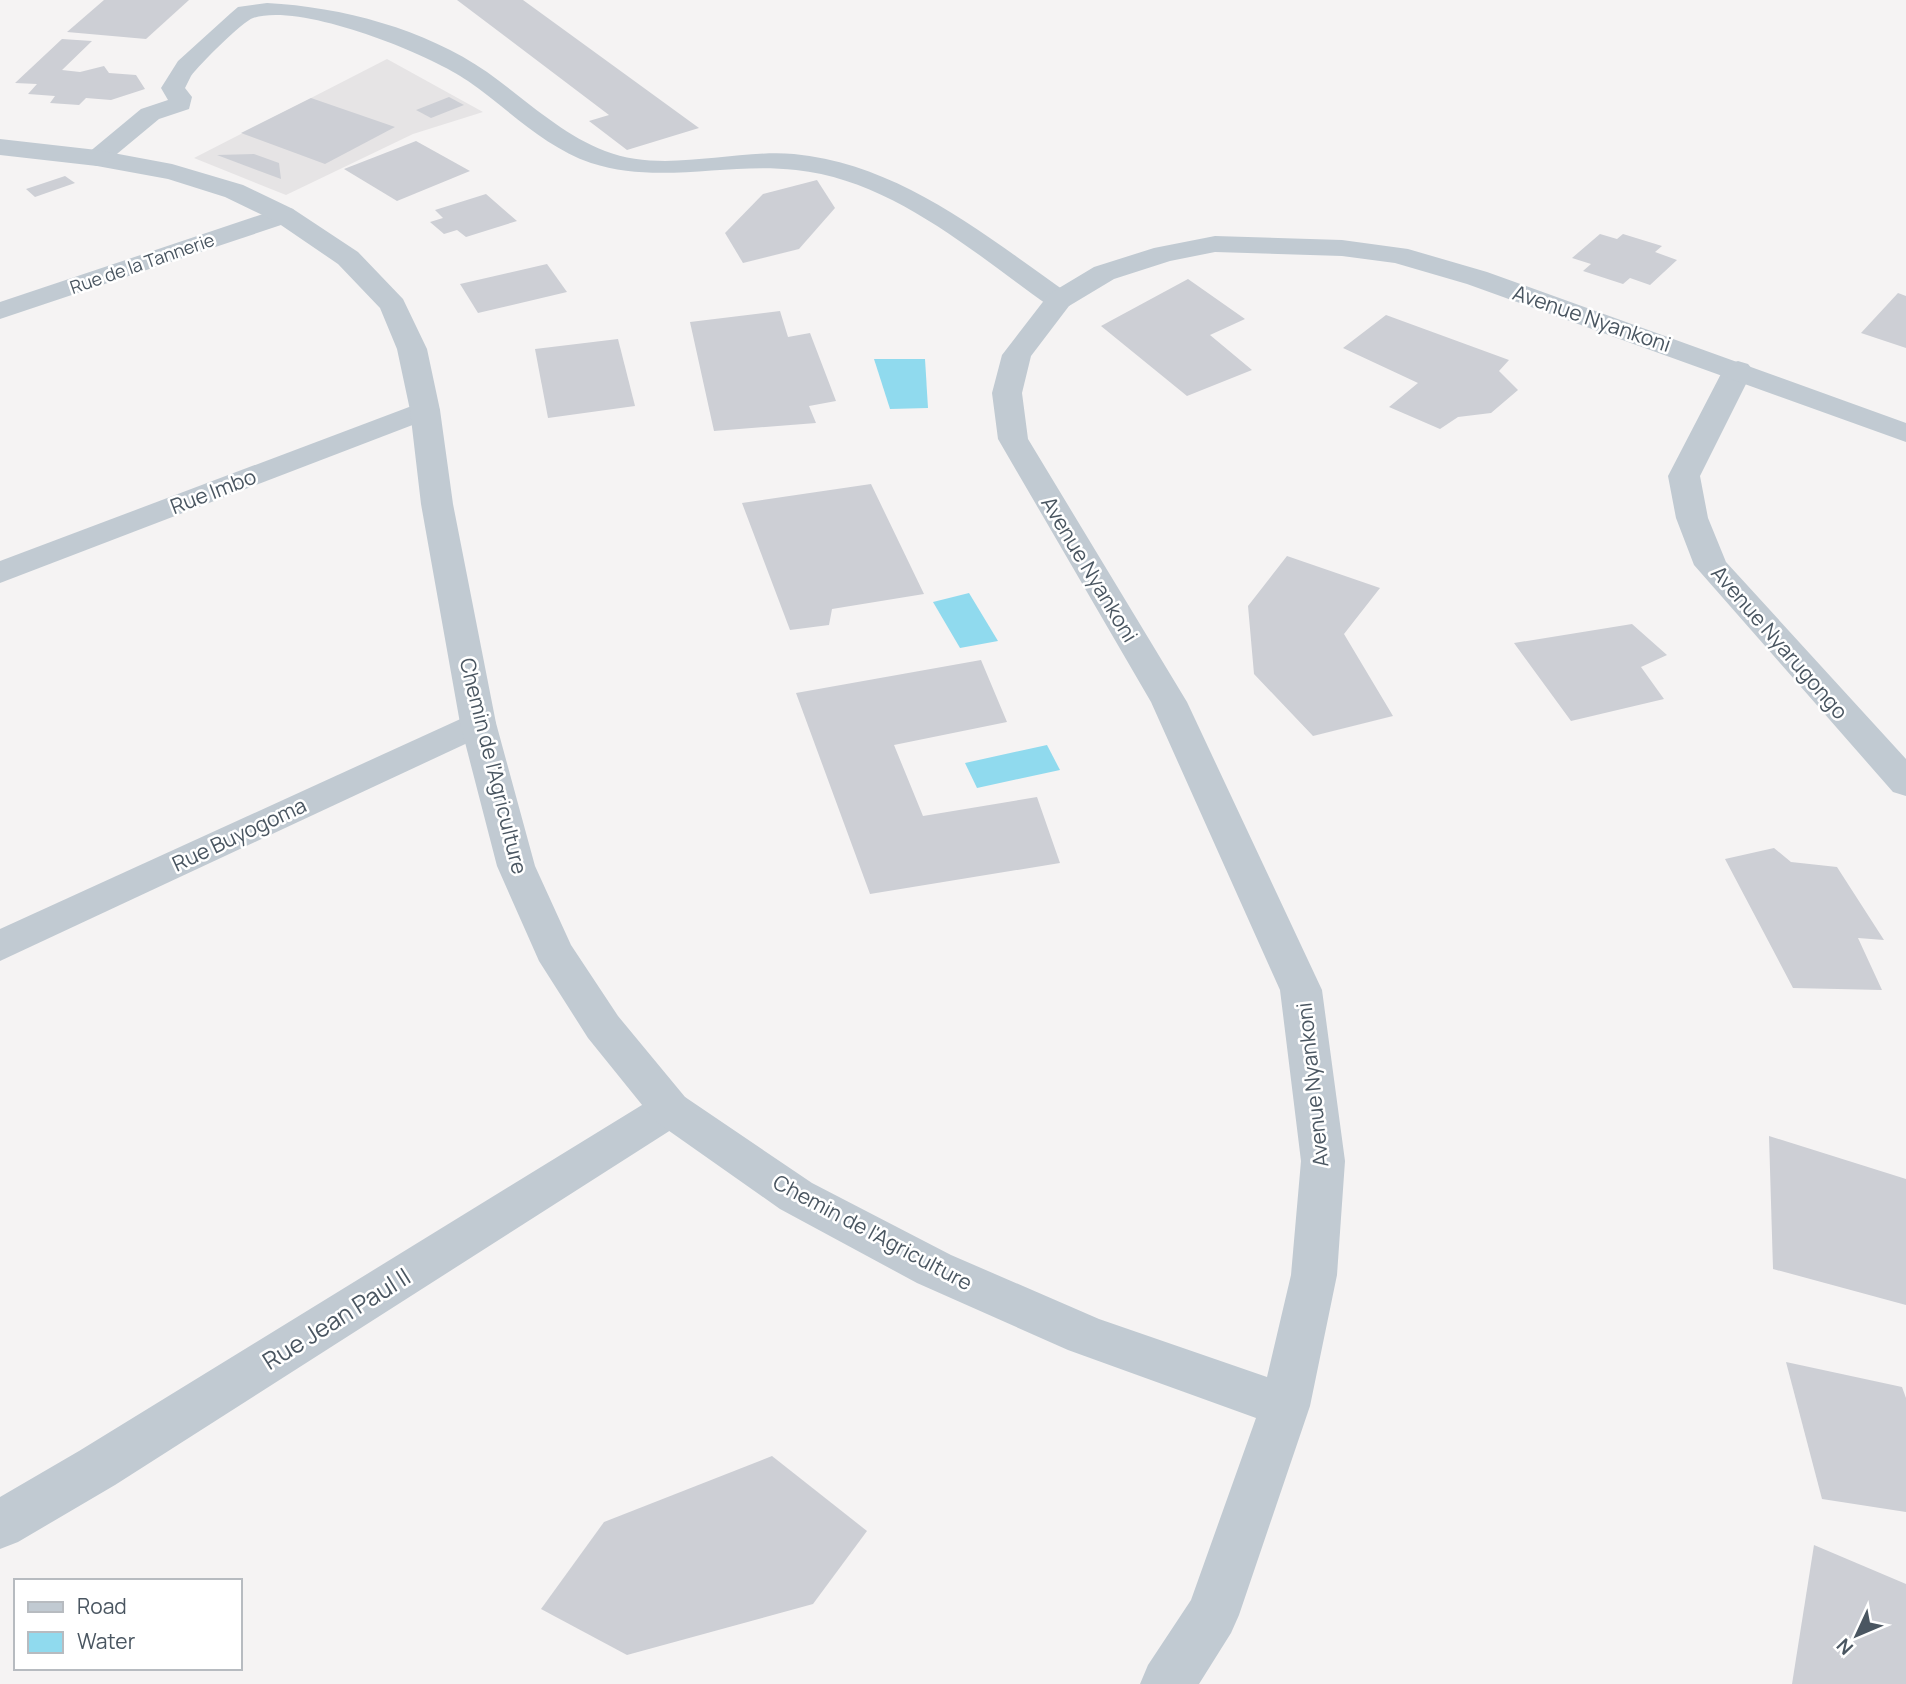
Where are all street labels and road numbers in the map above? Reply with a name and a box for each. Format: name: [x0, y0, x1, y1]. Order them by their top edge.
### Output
street label: Rue de la Tannerie: [67, 227, 217, 299]
street label: Avenue Nyankoni: [1509, 278, 1675, 358]
street label: Rue Imbo: [166, 462, 260, 520]
street label: Avenue Nyankoni: [1035, 491, 1145, 647]
street label: Avenue Nyarugongo: [1705, 559, 1855, 725]
street label: Chemin de l'Agriculture: [454, 655, 534, 877]
street label: Rue Buyogoma: [167, 791, 311, 877]
street label: Avenue Nyankoni: [1289, 1001, 1335, 1169]
street label: Chemin de l'Agriculture: [769, 1168, 977, 1296]
street label: Rue Jean Paul II: [256, 1259, 416, 1377]

